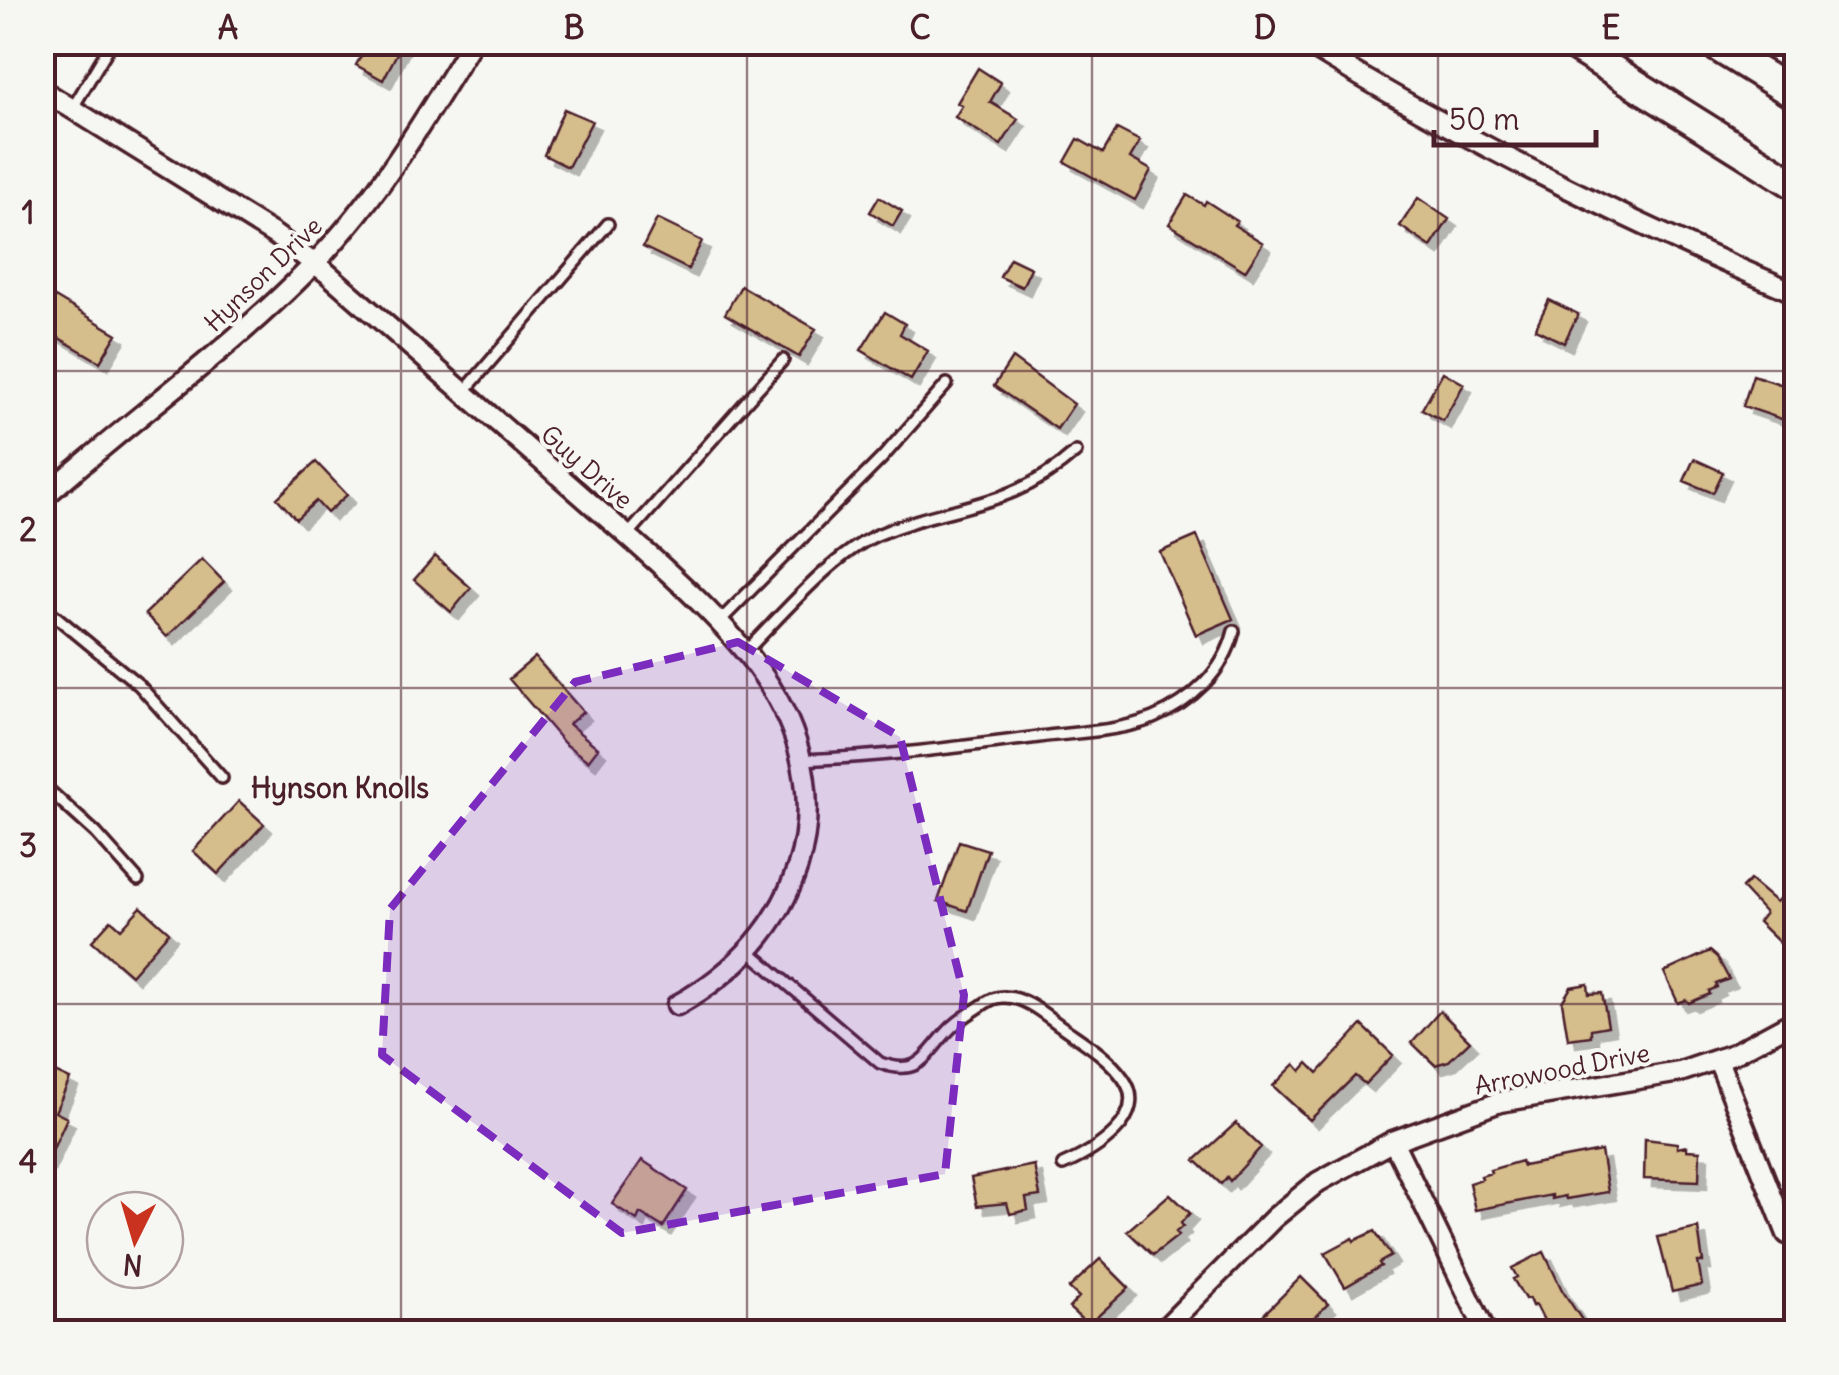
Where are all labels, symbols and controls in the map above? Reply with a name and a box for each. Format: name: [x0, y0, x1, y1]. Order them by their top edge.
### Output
text: A: [218, 7, 238, 48]
text: B: [564, 7, 584, 48]
text: C: [909, 7, 931, 48]
text: D: [1254, 7, 1276, 48]
text: E: [1602, 7, 1620, 48]
scale bar: [1434, 85, 1596, 147]
text: 50 m: [1449, 100, 1519, 138]
text: 1: [22, 192, 34, 233]
street label: Hynson Drive: [197, 210, 329, 338]
street label: Guy Drive: [534, 418, 640, 516]
text: 2: [19, 509, 37, 550]
district label: Hynson Knolls: [251, 770, 429, 806]
text: 3: [19, 825, 37, 866]
street label: Arrowood Drive: [1472, 1036, 1652, 1102]
text: 4: [19, 1141, 37, 1182]
north arrow: [85, 1190, 185, 1290]
text: N: [122, 1246, 144, 1284]

